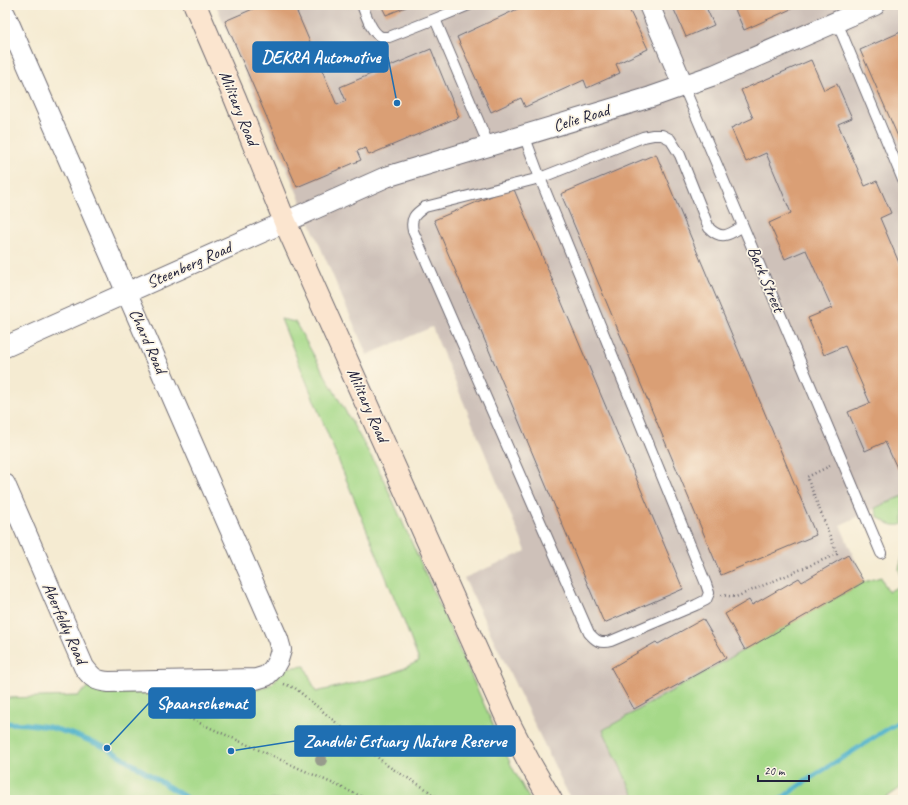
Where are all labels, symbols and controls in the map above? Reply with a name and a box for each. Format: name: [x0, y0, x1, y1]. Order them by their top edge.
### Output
callout: DEKRA Automotive: [253, 42, 388, 72]
text: DEKRA Automotive: [261, 46, 383, 68]
street label: Military Road: [215, 68, 265, 152]
street label: Celie Road: [550, 99, 614, 136]
street label: Steenberg Road: [143, 236, 237, 293]
street label: Bark Street: [743, 243, 790, 317]
street label: Chard Road: [125, 305, 172, 379]
street label: Military Road: [342, 365, 395, 448]
street label: Aberfeldy Road: [38, 579, 93, 669]
callout: Spaanschemat: [149, 688, 255, 718]
text: Spaanschemat: [157, 692, 249, 714]
callout: Zandvlei Estuary Nature Reserve: [295, 726, 515, 756]
text: Zandvlei Estuary Nature Reserve: [303, 730, 509, 752]
scale bar: [758, 757, 809, 783]
text: 20 m: [764, 763, 786, 779]

